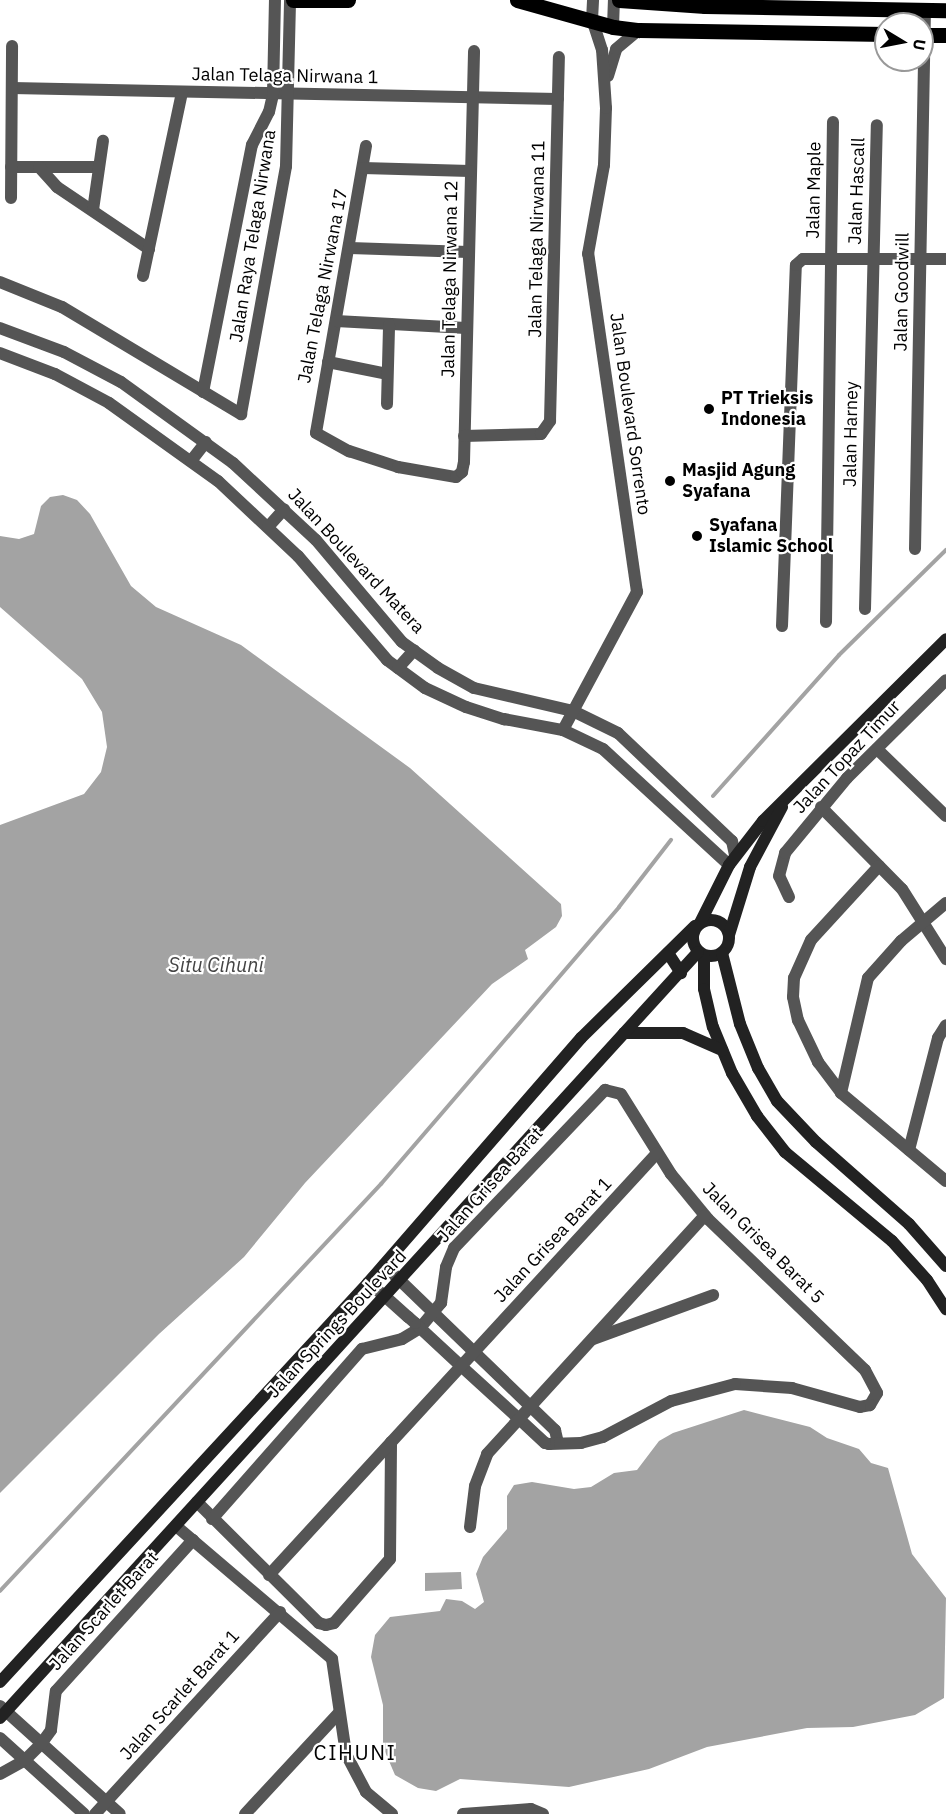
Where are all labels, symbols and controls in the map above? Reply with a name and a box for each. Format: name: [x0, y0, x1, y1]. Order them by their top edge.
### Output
north arrow: [874, 12, 934, 72]
text: U: [909, 38, 931, 52]
street label: Jalan Telaga Nirwana 1: [191, 64, 379, 88]
street label: Jalan Raya Telaga Nirwana: [226, 128, 280, 344]
street label: Jalan Hascall: [844, 137, 870, 245]
street label: Jalan Telaga Nirwana 11: [524, 140, 550, 338]
street label: Jalan Maple: [802, 141, 826, 239]
street label: Jalan Telaga Nirwana 12: [437, 180, 463, 378]
street label: Jalan Telaga Nirwana 17: [294, 187, 352, 385]
street label: Jalan Goodwill: [890, 232, 914, 352]
street label: Jalan Boulevard Sorrento: [605, 311, 655, 517]
street label: Jalan Harney: [839, 381, 863, 487]
place label: PT Trieksis Indonesia: [721, 388, 813, 430]
marker: PT Trieksis Indonesia: [702, 402, 716, 416]
place label: Masjid Agung Syafana: [682, 460, 795, 502]
marker: Masjid Agung Syafana: [663, 474, 677, 488]
street label: Jalan Boulevard Matera: [283, 484, 429, 638]
place label: Syafana Islamic School: [709, 515, 833, 558]
marker: Syafana Islamic School: [690, 529, 704, 543]
street label: Jalan Topaz Timur: [789, 696, 905, 818]
water label: Situ Cihuni: [168, 952, 264, 976]
street label: Jalan Grisea Barat: [433, 1123, 547, 1247]
street label: Jalan Grisea Barat 1: [490, 1173, 616, 1307]
street label: Jalan Grisea Barat 5: [698, 1178, 828, 1308]
street label: Jalan Springs Boulevard: [263, 1246, 411, 1402]
street label: Jalan Scarlet Barat: [45, 1547, 163, 1675]
street label: Jalan Scarlet Barat 1: [116, 1625, 244, 1765]
district label: CIHUNI: [314, 1739, 396, 1765]

